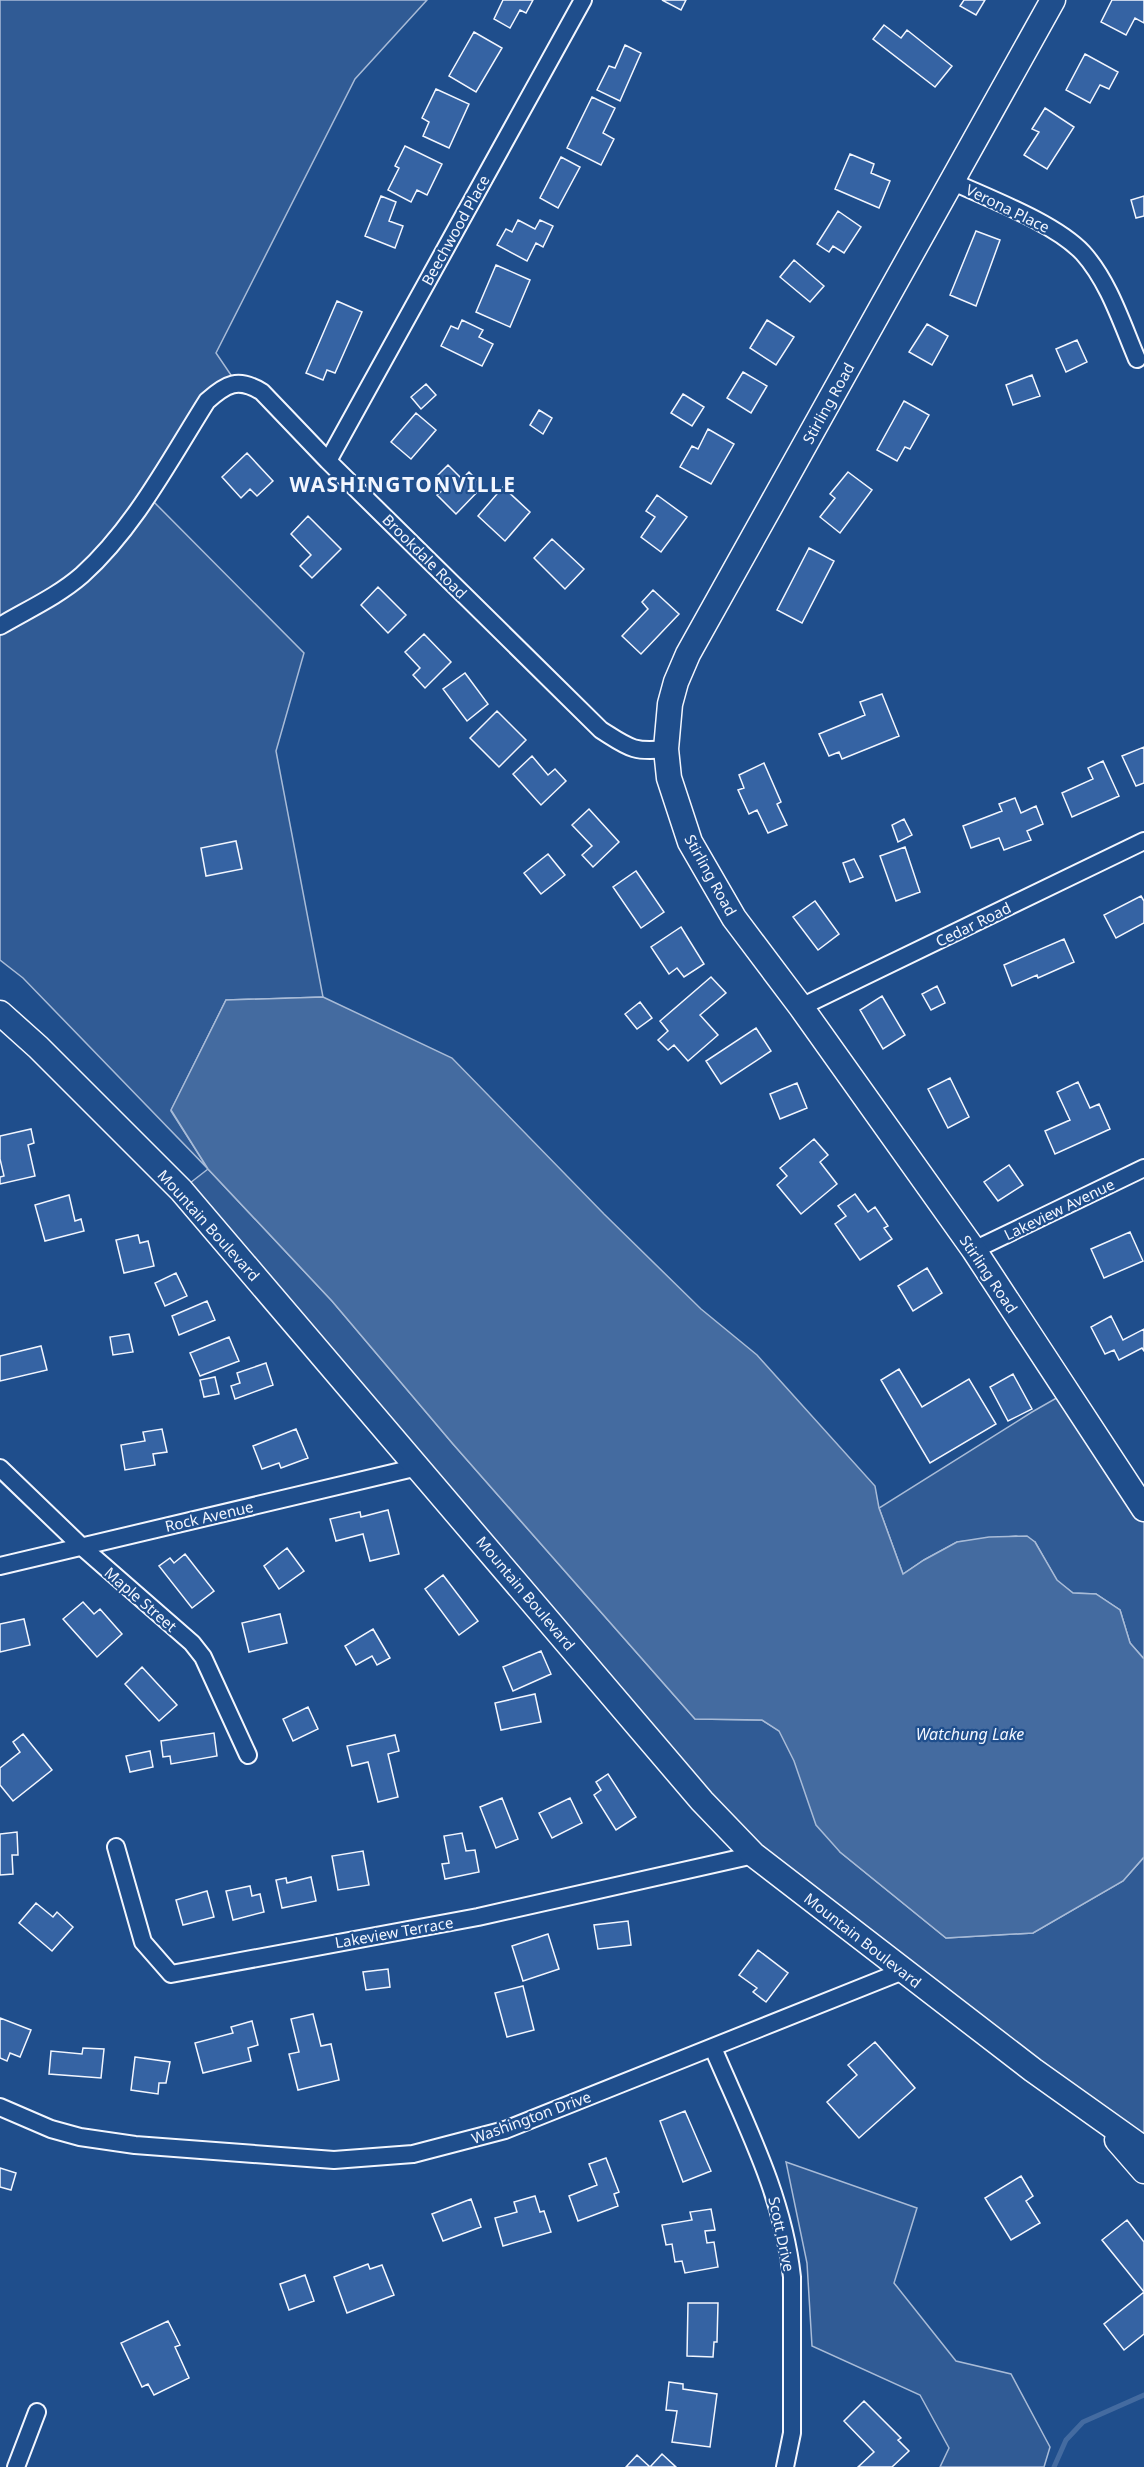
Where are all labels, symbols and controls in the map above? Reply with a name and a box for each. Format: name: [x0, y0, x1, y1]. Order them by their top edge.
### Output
street label: Beechwood Place: [416, 171, 494, 289]
street label: Verona Place: [963, 179, 1053, 237]
street label: Stirling Road: [797, 359, 859, 447]
district label: WASHINGTONVILLE: [289, 470, 517, 498]
street label: Brookdale Road: [378, 509, 472, 603]
street label: Stirling Road: [680, 831, 742, 919]
street label: Cedar Road: [932, 897, 1014, 951]
street label: Mountain Boulevard: [154, 1165, 264, 1285]
street label: Lakeview Avenue: [1000, 1174, 1118, 1244]
street label: Stirling Road: [956, 1231, 1022, 1317]
street label: Rock Avenue: [163, 1496, 255, 1536]
street label: Mountain Boulevard: [472, 1532, 580, 1654]
street label: Maple Street: [101, 1562, 182, 1636]
water label: Watchung Lake: [916, 1723, 1024, 1745]
street label: Mountain Boulevard: [800, 1888, 926, 1992]
street label: Lakeview Terrace: [333, 1912, 455, 1952]
street label: Washington Drive: [469, 2086, 593, 2148]
street label: Scott Drive: [764, 2195, 800, 2273]

